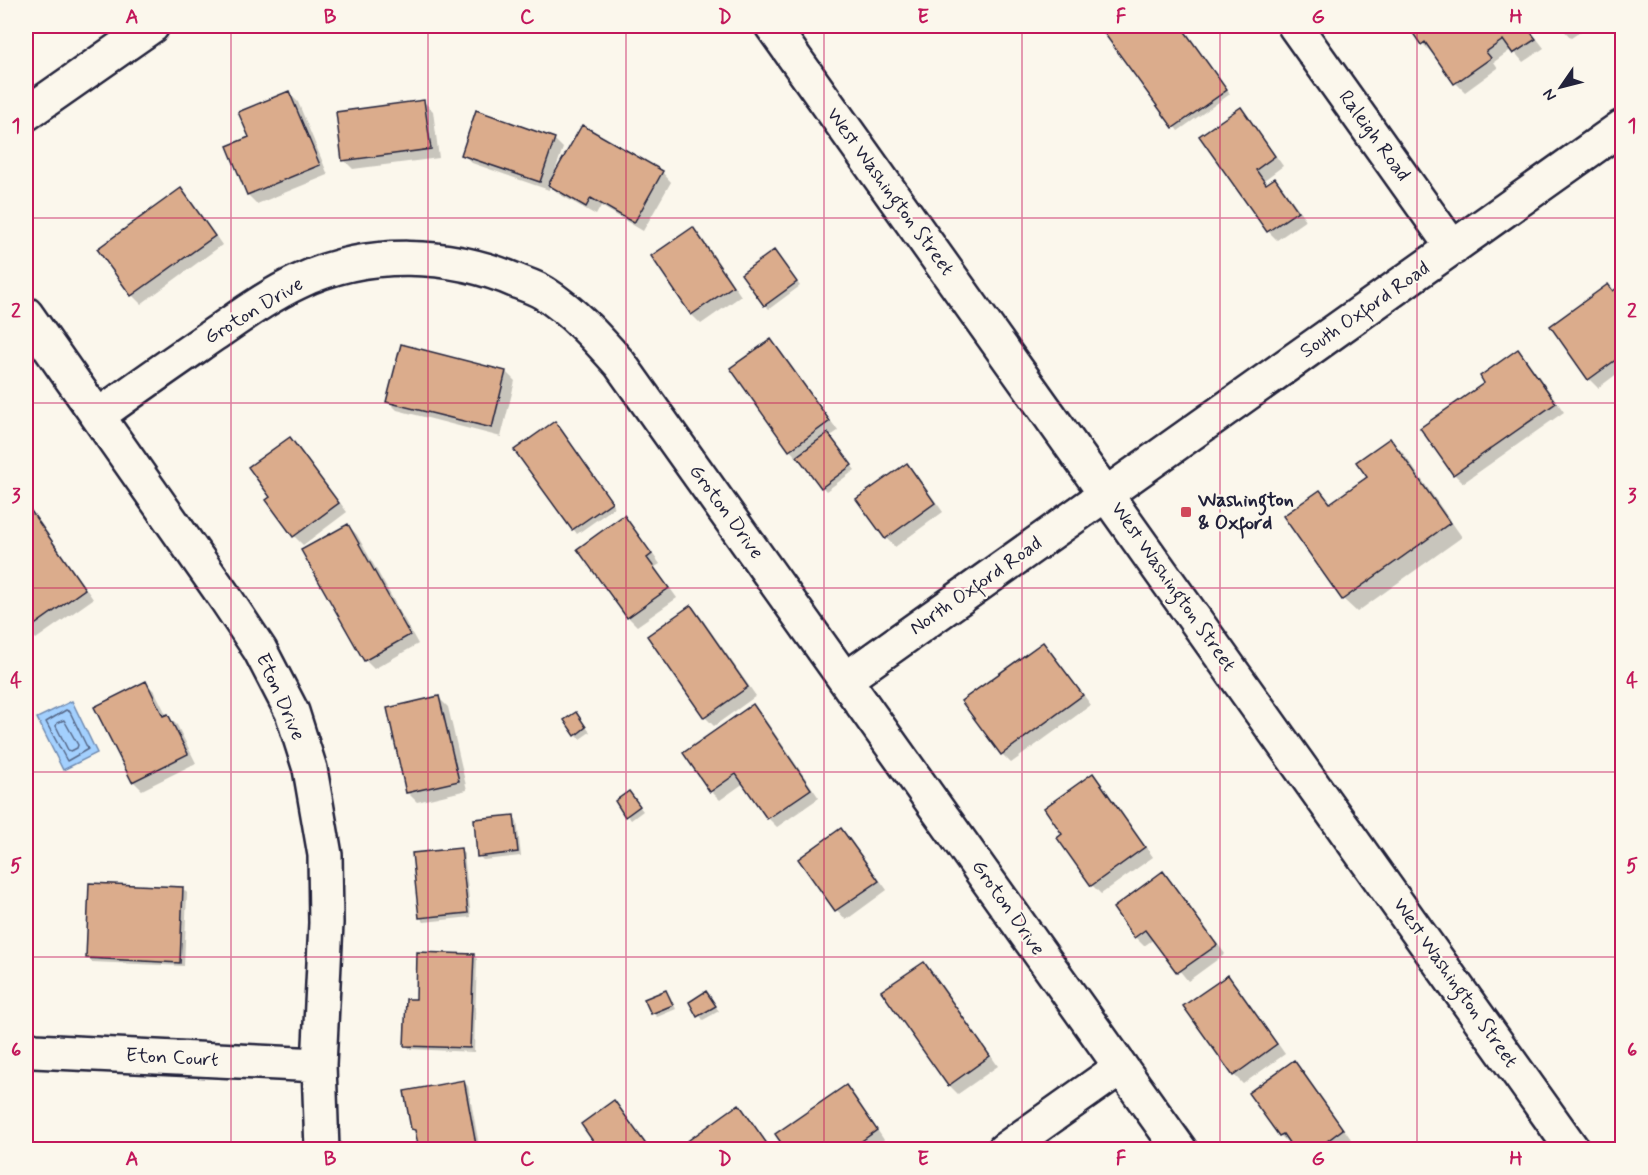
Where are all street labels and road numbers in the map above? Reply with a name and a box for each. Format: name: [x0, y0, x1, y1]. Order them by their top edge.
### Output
street label: Raleigh Road: [1332, 85, 1416, 187]
street label: West Washington Street: [818, 102, 960, 283]
street label: South Oxford Road: [1295, 255, 1436, 367]
street label: Groton Drive: [199, 271, 309, 351]
street label: Groton Drive: [682, 459, 770, 565]
street label: West Washington Street: [1102, 497, 1242, 679]
street label: North Oxford Road: [904, 530, 1049, 643]
street label: Eton Drive: [249, 649, 311, 745]
street label: Groton Drive: [965, 855, 1051, 961]
street label: West Washington Street: [1384, 893, 1524, 1075]
street label: Eton Court: [125, 1042, 219, 1074]

